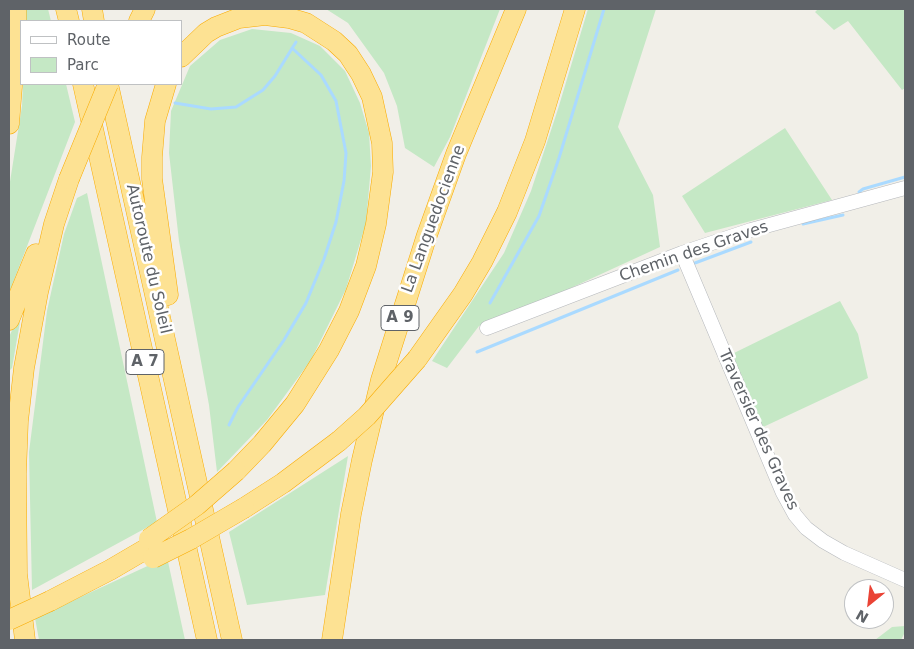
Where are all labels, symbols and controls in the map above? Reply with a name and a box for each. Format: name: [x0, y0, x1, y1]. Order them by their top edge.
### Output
legend: [20, 20, 182, 85]
text: Route: [67, 31, 111, 49]
text: Parc: [67, 56, 99, 74]
street label: La Languedocienne: [398, 142, 470, 296]
street label: Autoroute du Soleil: [121, 182, 175, 336]
street label: Chemin des Graves: [617, 217, 771, 287]
road number: A 9: [381, 306, 419, 330]
street label: Traversier des Graves: [714, 347, 802, 513]
road number: A 7: [126, 350, 164, 374]
north arrow: [844, 579, 894, 629]
text: N: [853, 606, 871, 626]

